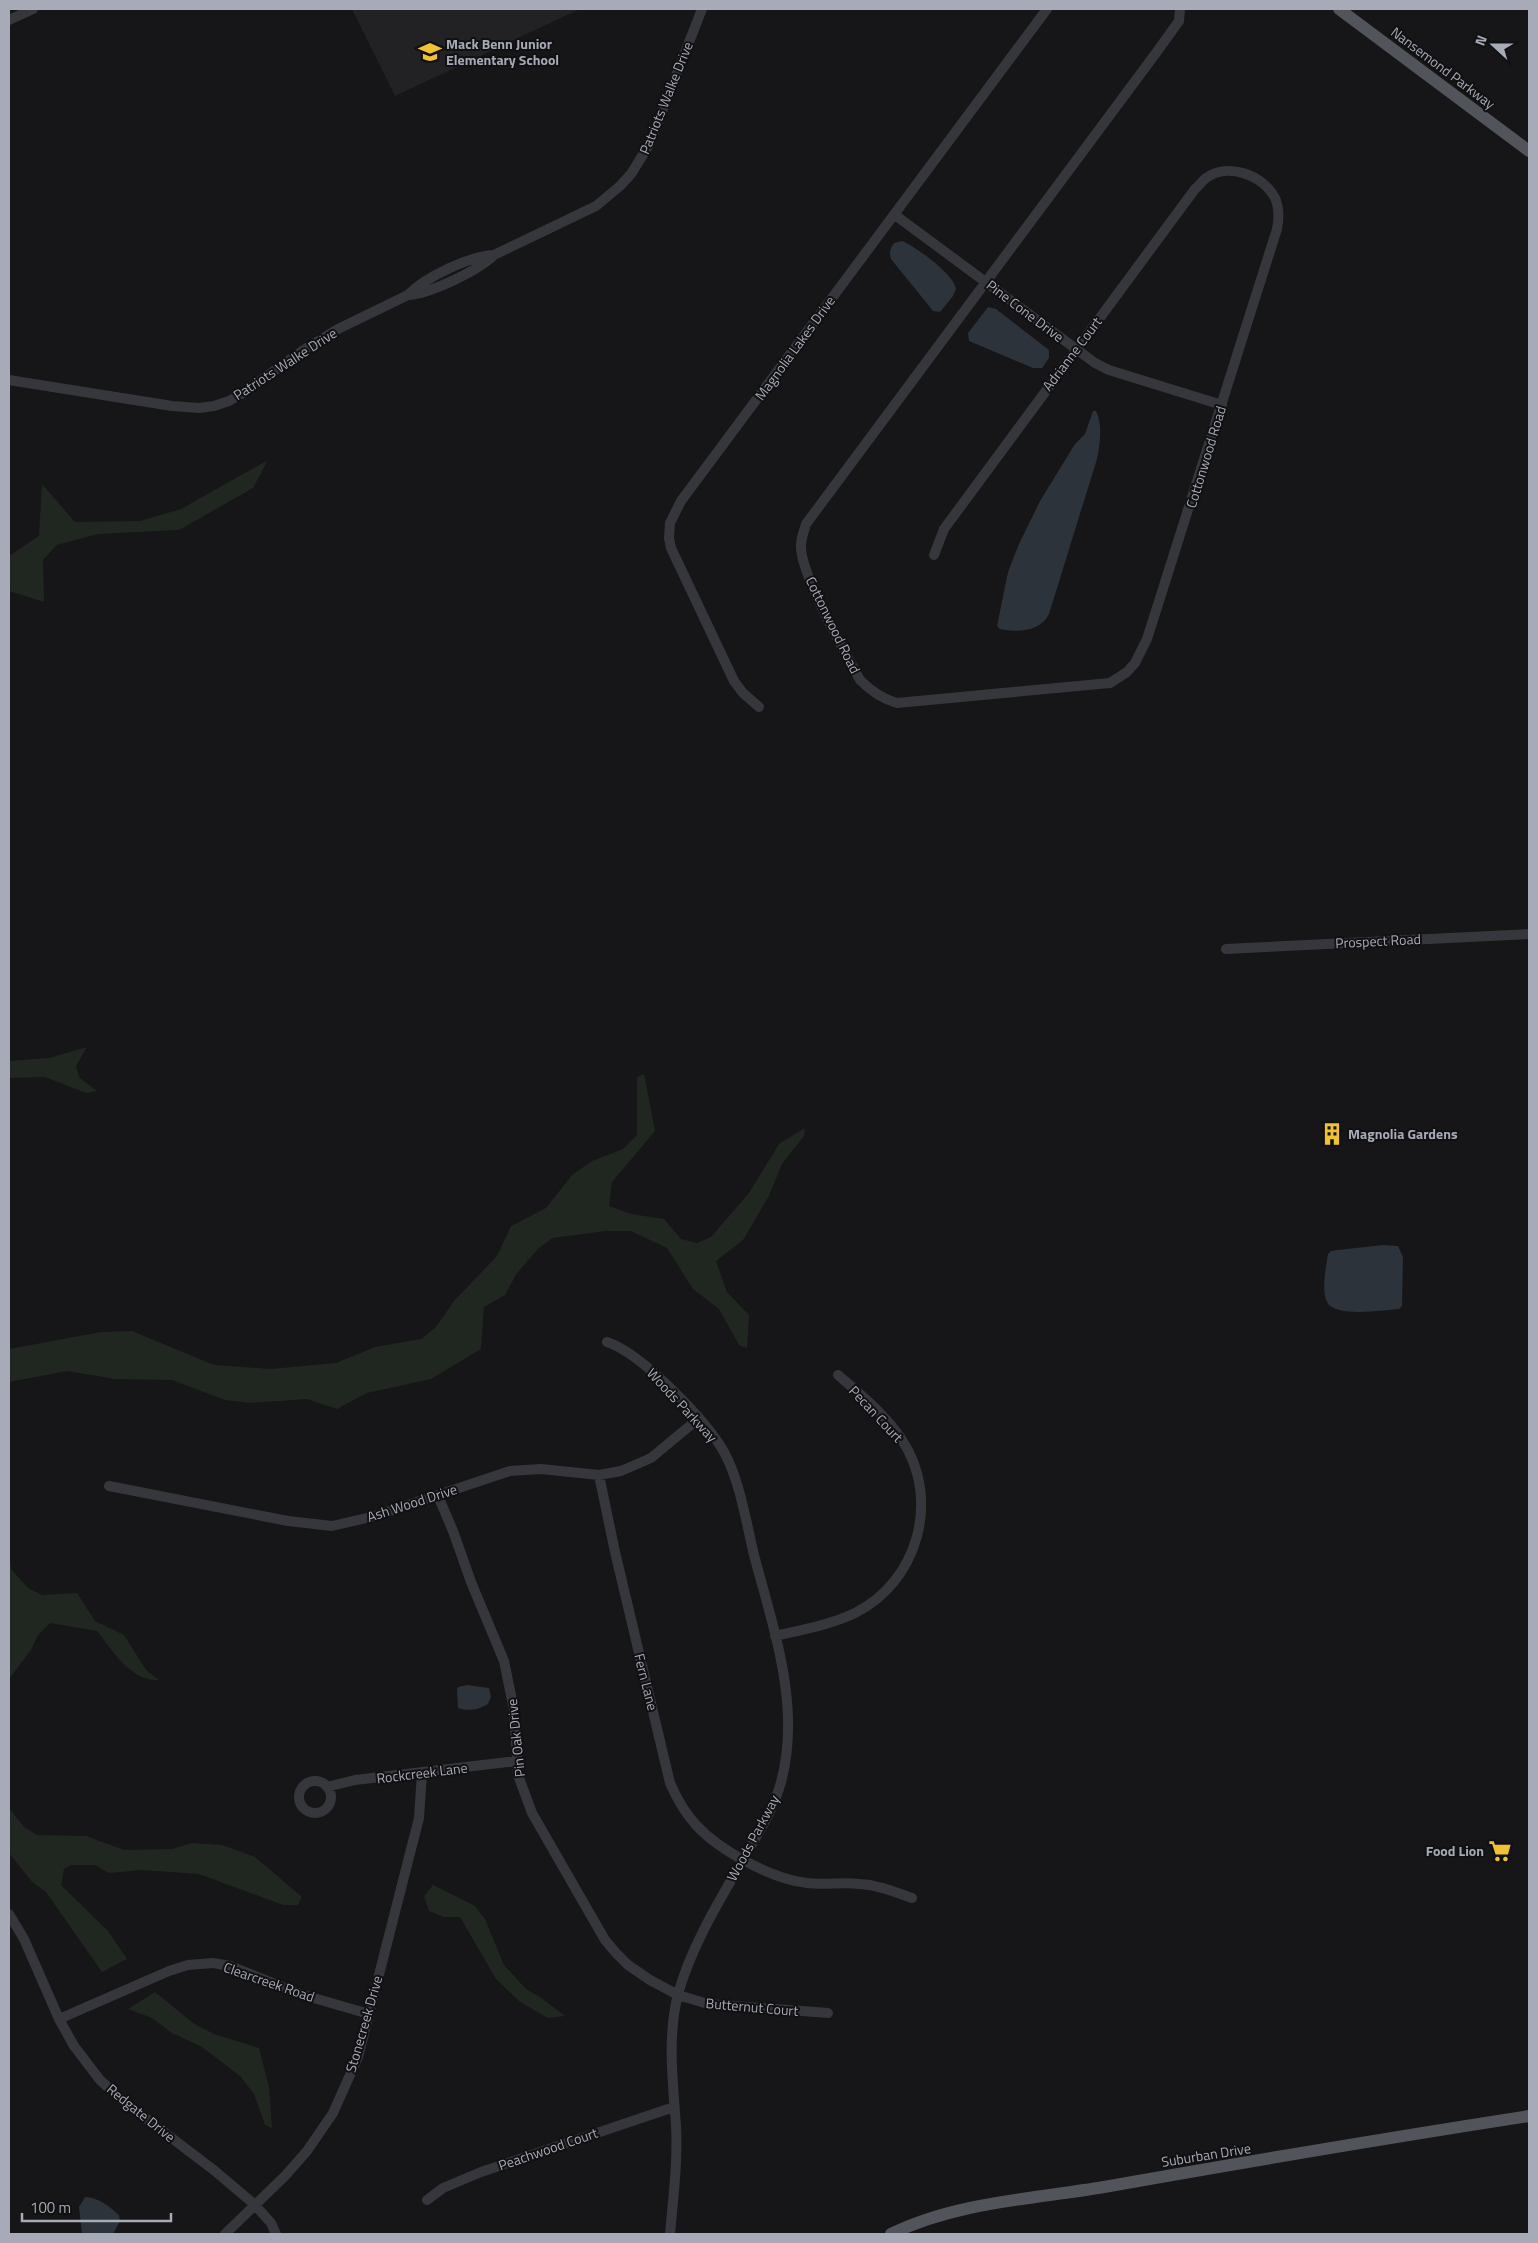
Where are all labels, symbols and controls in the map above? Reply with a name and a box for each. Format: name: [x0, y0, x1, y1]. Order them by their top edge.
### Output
north arrow: [1468, 20, 1518, 70]
street label: Nansemond Parkway: [1388, 23, 1498, 113]
place label: Mack Benn Junior Elementary School: [446, 33, 559, 70]
street label: Patriots Walke Drive: [633, 38, 698, 157]
school or university icon: Mack Benn Junior Elementary School: [417, 39, 443, 65]
street label: Pine Cone Drive: [982, 274, 1068, 347]
street label: Magnolia Lakes Drive: [749, 291, 840, 404]
street label: Adrianne Court: [1037, 312, 1106, 395]
street label: Patriots Walke Drive: [229, 322, 341, 405]
street label: Cottonwood Road: [1180, 403, 1231, 510]
street label: Cottonwood Road: [801, 573, 866, 677]
street label: Prospect Road: [1335, 928, 1421, 953]
building icon: Magnolia Gardens: [1319, 1121, 1345, 1147]
place label: Magnolia Gardens: [1348, 1123, 1458, 1144]
street label: Woods Parkway: [642, 1363, 723, 1447]
street label: Pecan Court: [844, 1381, 908, 1447]
street label: Ash Wood Drive: [364, 1478, 460, 1527]
street label: Fern Lane: [629, 1651, 664, 1713]
street label: Pin Oak Drive: [501, 1698, 530, 1778]
street label: Rockcreek Lane: [375, 1757, 469, 1789]
street label: Woods Parkway: [721, 1791, 784, 1885]
supermarket icon: Food Lion: [1487, 1838, 1513, 1864]
place label: Food Lion: [1426, 1840, 1484, 1861]
street label: Clearcreek Road: [221, 1956, 317, 2007]
street label: Stonecreek Drive: [340, 1973, 387, 2075]
street label: Butternut Court: [705, 1992, 799, 2021]
street label: Redgate Drive: [103, 2078, 180, 2147]
street label: Peachwood Court: [495, 2122, 600, 2175]
street label: Suburban Drive: [1160, 2137, 1252, 2172]
scale bar: [22, 2190, 171, 2222]
text: 100 m: [30, 2196, 71, 2219]

